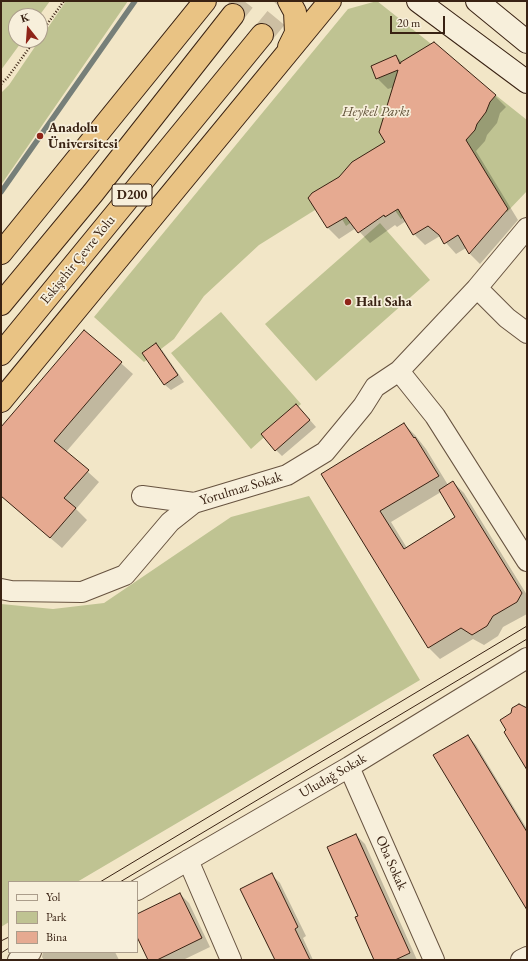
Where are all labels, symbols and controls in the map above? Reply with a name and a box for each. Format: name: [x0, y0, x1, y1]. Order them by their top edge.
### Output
north arrow: [8, 8, 48, 48]
scale bar: [392, 8, 447, 34]
text: K: [19, 10, 31, 25]
text: 20 m: [397, 15, 420, 31]
park label: Heykel Parkı: [342, 104, 410, 120]
place label: Anadolu Üniversitesi: [48, 120, 118, 152]
marker: Anadolu Üniversitesi: [35, 131, 45, 141]
road number: D200: [112, 184, 152, 206]
street label: Eskişehir Çevre Yolu: [37, 212, 119, 308]
place label: Halı Saha: [356, 294, 412, 310]
marker: Halı Saha: [343, 297, 353, 307]
street label: Yorulmaz Sokak: [198, 469, 284, 509]
street label: Uludağ Sokak: [297, 750, 369, 802]
street label: Oba Sokak: [372, 833, 410, 893]
legend: [8, 881, 138, 953]
text: Yol: [46, 889, 60, 905]
text: Park: [46, 909, 66, 925]
text: Bina: [46, 929, 67, 945]

